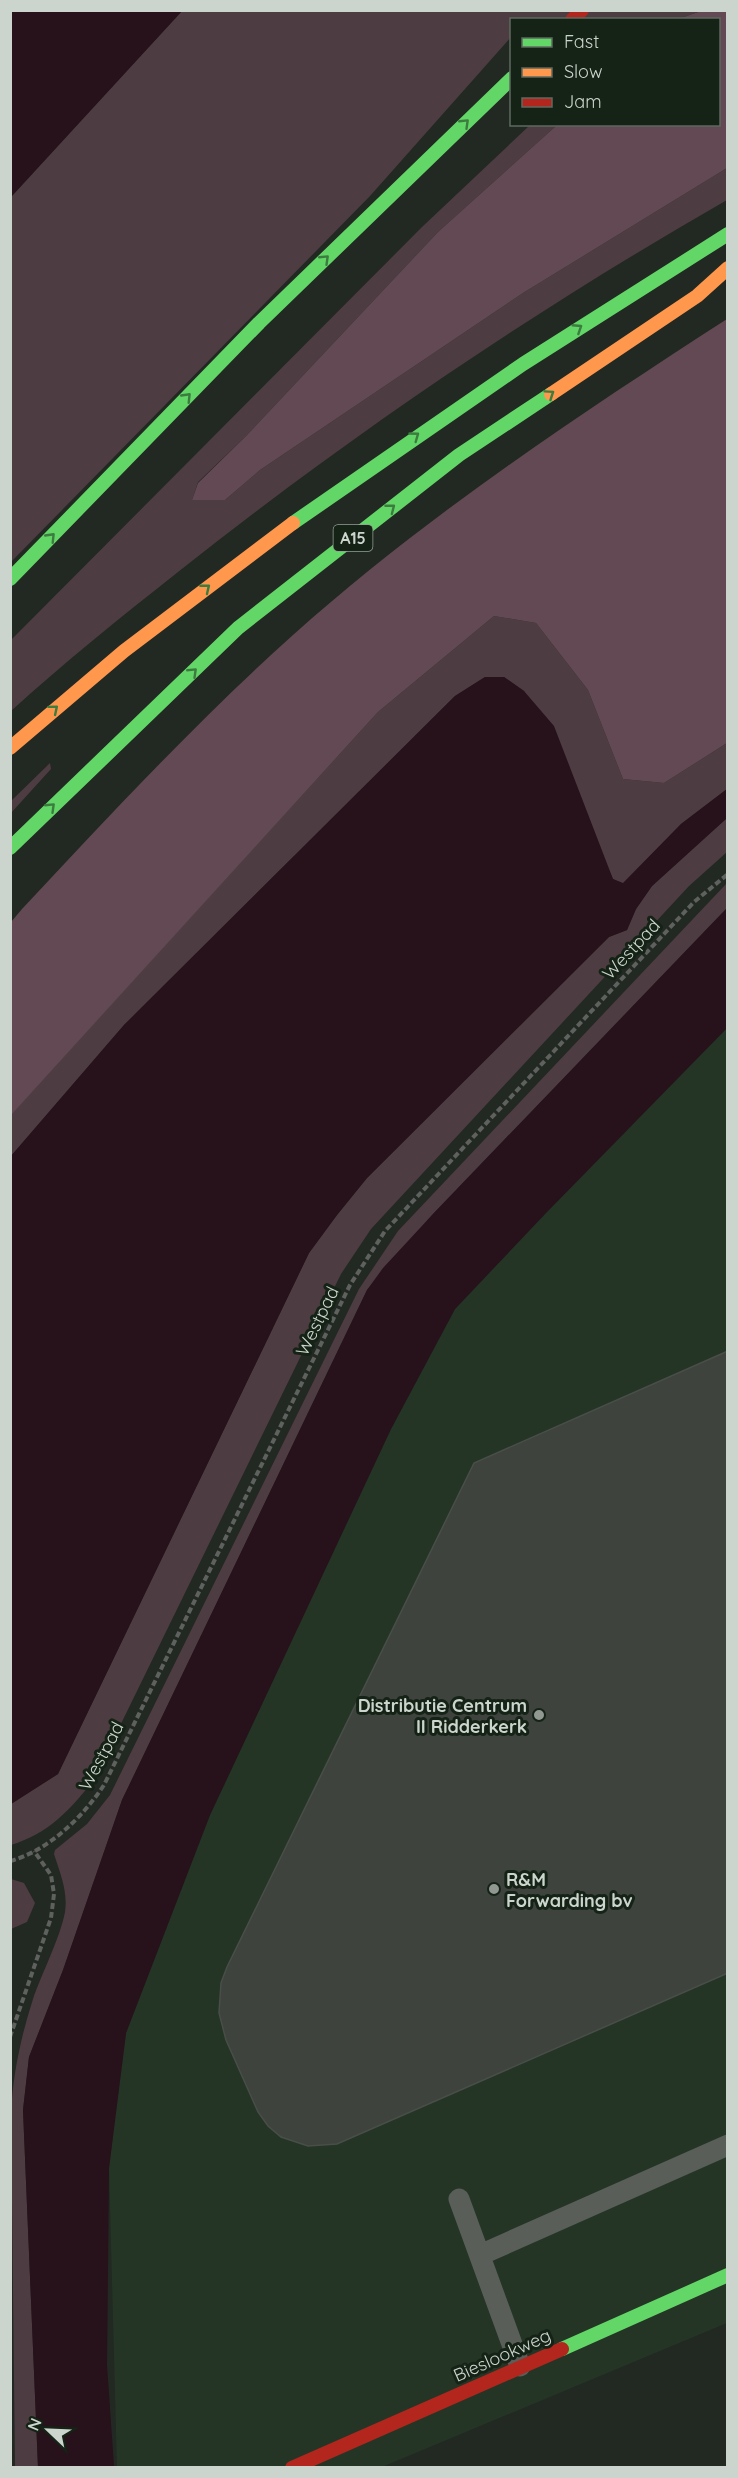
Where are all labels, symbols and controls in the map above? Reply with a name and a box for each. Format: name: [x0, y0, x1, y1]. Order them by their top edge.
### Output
legend: [510, 18, 720, 126]
text: Fast: [564, 30, 599, 53]
text: Slow: [564, 60, 602, 83]
text: Jam: [564, 90, 602, 113]
one-way arrow: [457, 120, 468, 131]
one-way arrow: [318, 255, 328, 266]
one-way arrow: [571, 325, 582, 336]
one-way arrow: [543, 391, 554, 402]
one-way arrow: [180, 394, 191, 405]
one-way arrow: [408, 432, 419, 443]
one-way arrow: [385, 505, 396, 516]
road number: A15: [334, 525, 372, 551]
one-way arrow: [44, 533, 55, 544]
one-way arrow: [199, 584, 210, 595]
one-way arrow: [186, 668, 196, 679]
one-way arrow: [47, 706, 58, 717]
one-way arrow: [44, 803, 55, 814]
street label: Westpad: [597, 914, 665, 984]
street label: Westpad: [290, 1282, 344, 1360]
place label: Distributie Centrum II Ridderkerk: [358, 1694, 527, 1738]
marker: Distributie Centrum II Ridderkerk: [532, 1708, 546, 1722]
street label: Westpad: [73, 1718, 129, 1794]
place label: R&M Forwarding bv: [506, 1868, 633, 1912]
marker: R&M Forwarding bv: [487, 1882, 501, 1896]
street label: Bieslookweg: [450, 2323, 554, 2387]
north arrow: [18, 2400, 78, 2460]
text: N: [23, 2415, 46, 2433]

